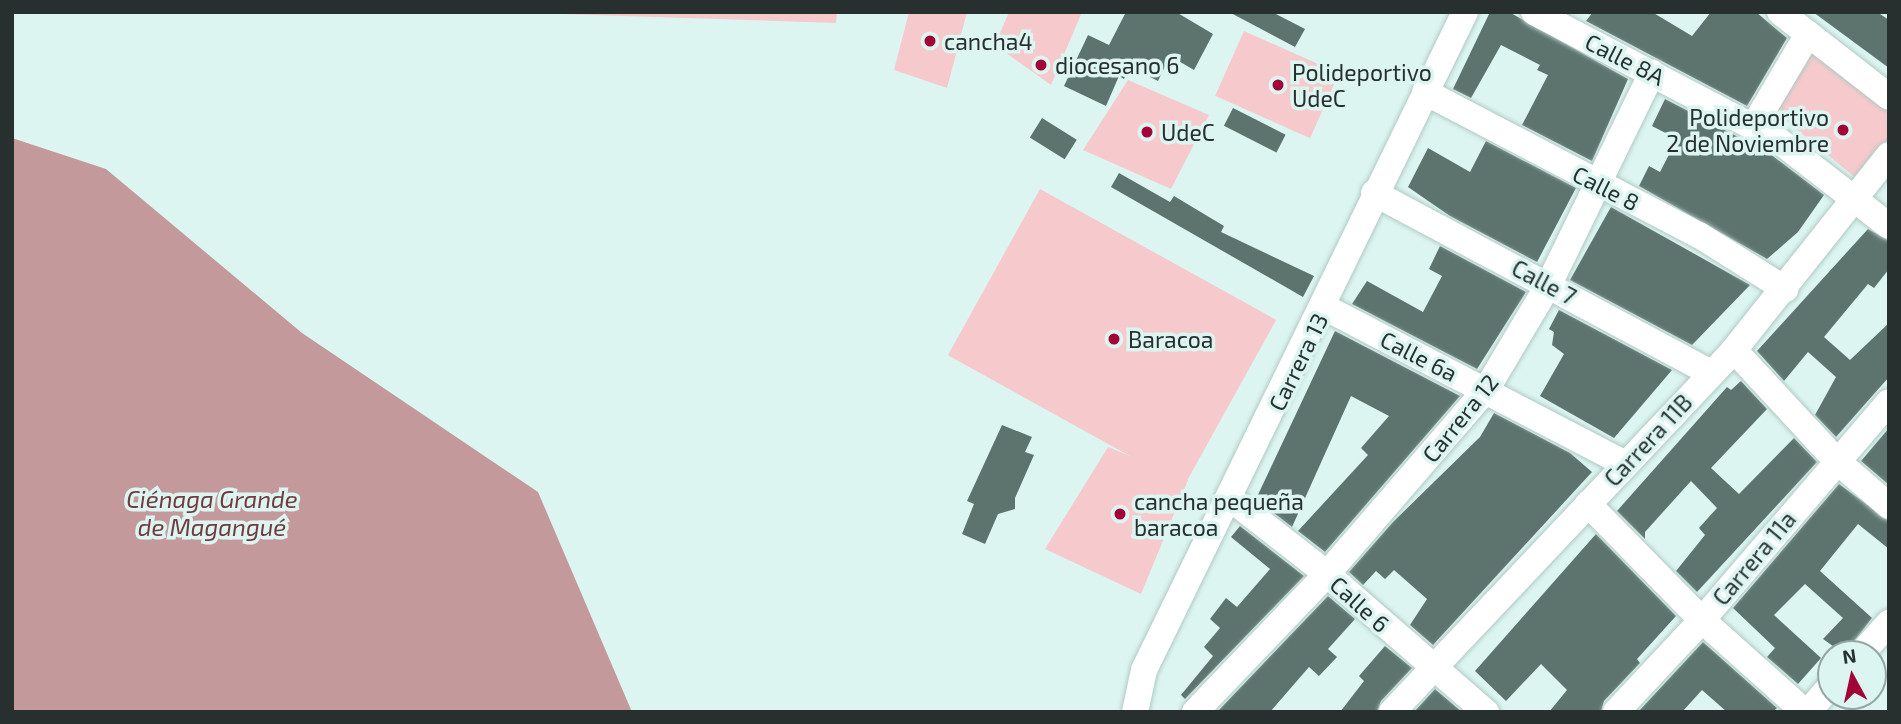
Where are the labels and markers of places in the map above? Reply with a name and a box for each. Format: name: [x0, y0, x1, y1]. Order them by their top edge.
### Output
place label: cancha4: [944, 27, 1033, 55]
marker: cancha4: [922, 33, 938, 49]
place label: diocesano 6: [1055, 51, 1179, 79]
marker: diocesano 6: [1033, 57, 1049, 73]
place label: Polideportivo UdeC: [1292, 58, 1432, 112]
marker: Polideportivo UdeC: [1270, 77, 1286, 93]
place label: Polideportivo 2 de Noviembre: [1666, 103, 1829, 157]
place label: UdeC: [1161, 118, 1215, 146]
marker: Polideportivo 2 de Noviembre: [1835, 122, 1851, 138]
marker: UdeC: [1139, 124, 1155, 140]
place label: Baracoa: [1128, 325, 1213, 353]
marker: Baracoa: [1106, 331, 1122, 347]
place label: cancha pequeña baracoa: [1134, 487, 1304, 541]
marker: cancha pequeña baracoa: [1112, 506, 1128, 522]

